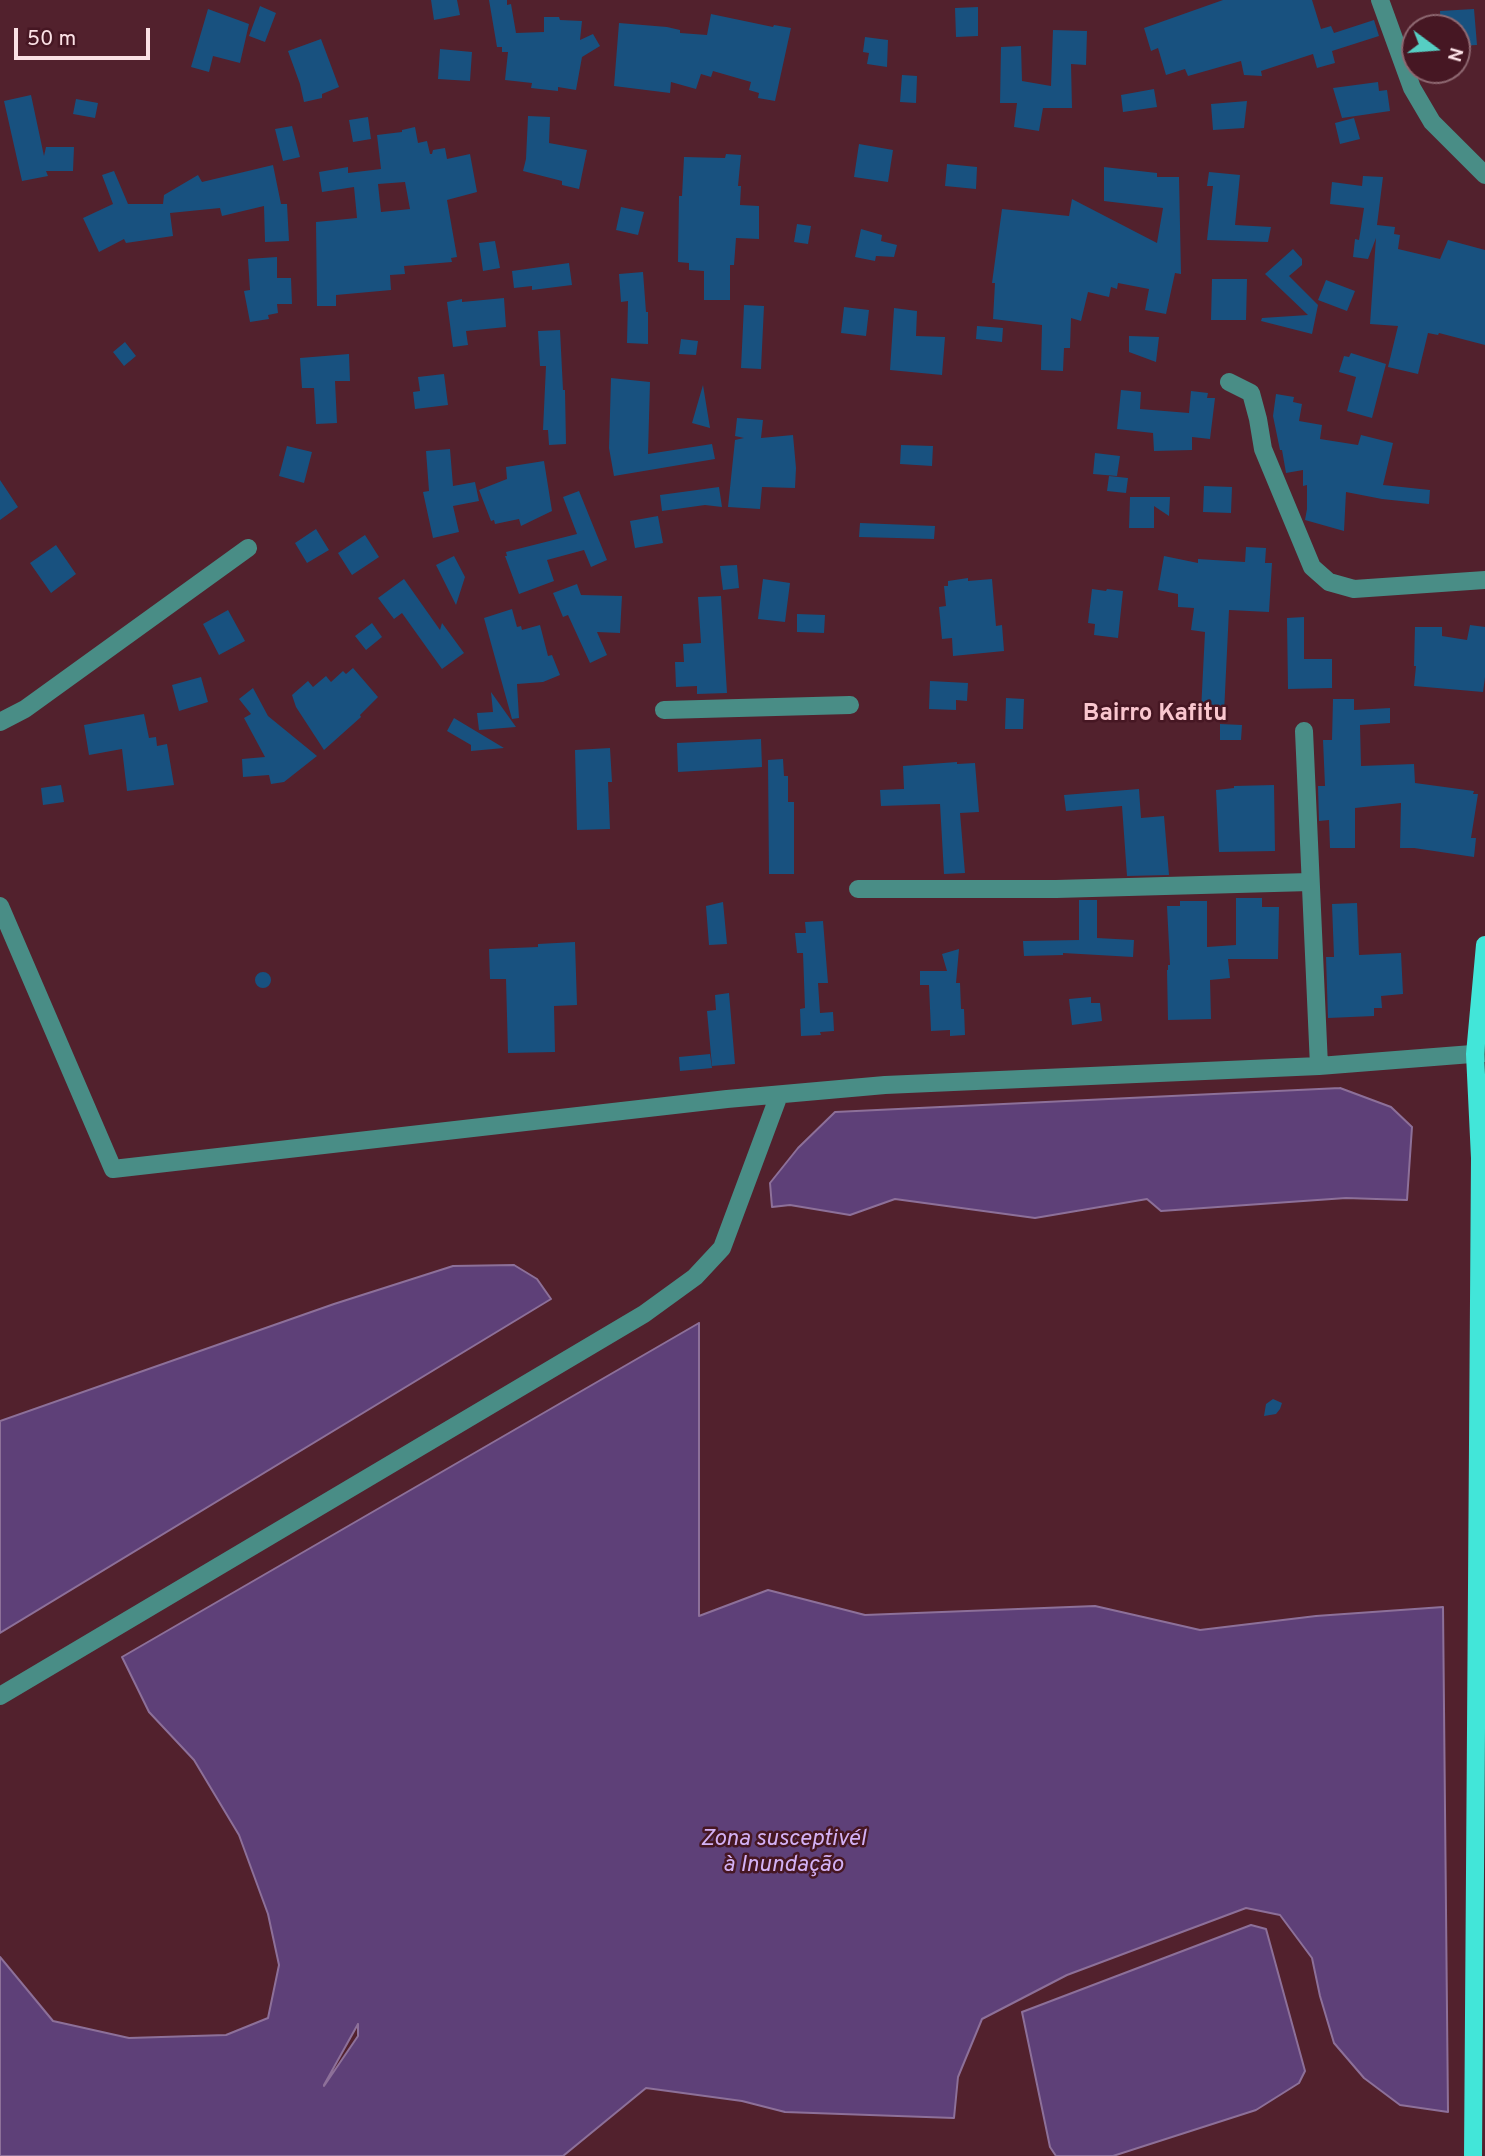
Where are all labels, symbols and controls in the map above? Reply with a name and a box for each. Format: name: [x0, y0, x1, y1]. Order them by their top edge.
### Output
scale bar: [18, 14, 154, 58]
north arrow: [1401, 14, 1471, 84]
text: 50 m: [27, 26, 76, 53]
text: N: [1441, 44, 1468, 64]
district label: Bairro Kafitu: [1083, 701, 1227, 729]
water label: Zona susceptivél à Inundação: [700, 1826, 866, 1880]

